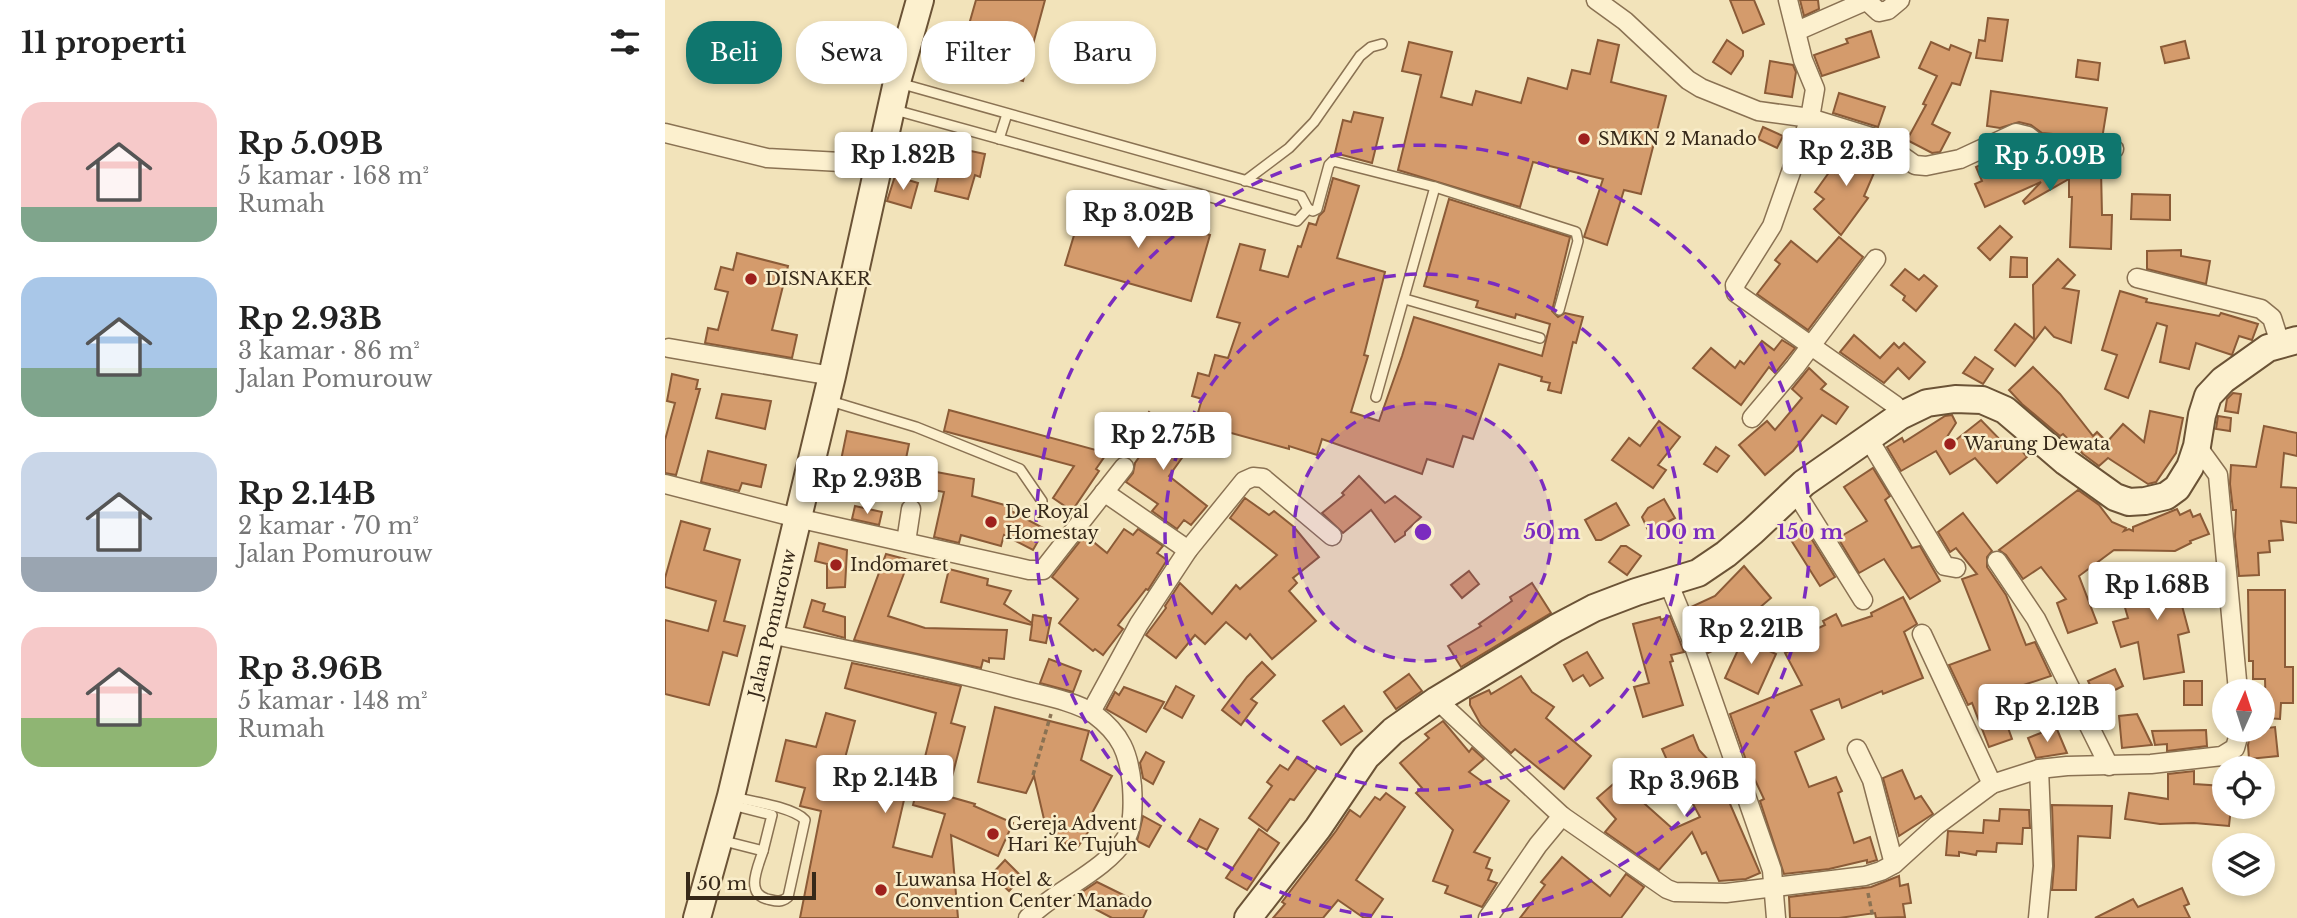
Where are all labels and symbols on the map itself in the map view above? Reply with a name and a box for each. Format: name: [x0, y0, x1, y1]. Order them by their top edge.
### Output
place label: SMKN 2 Manado: [1598, 128, 1757, 150]
pin: Rp 2.3B: [1781, 128, 1911, 188]
marker: SMKN 2 Manado: [1576, 131, 1592, 147]
pin: Rp 1.82B: [831, 132, 975, 192]
pin: Rp 5.09B: [1978, 134, 2122, 193]
pin: Rp 3.02B: [1066, 190, 1210, 250]
place label: DISNAKER: [765, 268, 872, 290]
marker: DISNAKER: [743, 271, 759, 287]
pin: Rp 2.75B: [1091, 412, 1235, 472]
place label: Warung Dewata: [1963, 433, 2110, 455]
marker: Warung Dewata: [1942, 436, 1958, 452]
pin: Rp 2.93B: [795, 456, 939, 516]
place label: De Royal Homestay: [1005, 501, 1099, 544]
marker: De Royal Homestay: [983, 514, 999, 530]
text: 50 m: [1523, 519, 1581, 545]
text: 100 m: [1646, 519, 1716, 545]
text: 150 m: [1777, 519, 1843, 545]
centre of rings: [1411, 520, 1435, 544]
street label: Jalan Pomurouw: [743, 546, 801, 702]
place label: Indomaret: [850, 554, 949, 576]
marker: Indomaret: [828, 557, 844, 573]
pin: Rp 1.68B: [2085, 562, 2229, 622]
pin: Rp 2.21B: [1679, 606, 1823, 666]
north arrow: [2212, 679, 2275, 742]
pin: Rp 2.12B: [1975, 684, 2119, 744]
pin: Rp 2.14B: [813, 756, 957, 815]
pin: Rp 3.96B: [1612, 758, 1756, 818]
place label: Gereja Advent Hari Ke Tujuh: [1007, 813, 1137, 856]
marker: Gereja Advent Hari Ke Tujuh: [985, 826, 1001, 842]
scale bar: [686, 869, 815, 901]
place label: Luwansa Hotel & Convention Center Manado: [895, 869, 1152, 912]
marker: Luwansa Hotel & Convention Center Manado: [873, 882, 889, 898]

